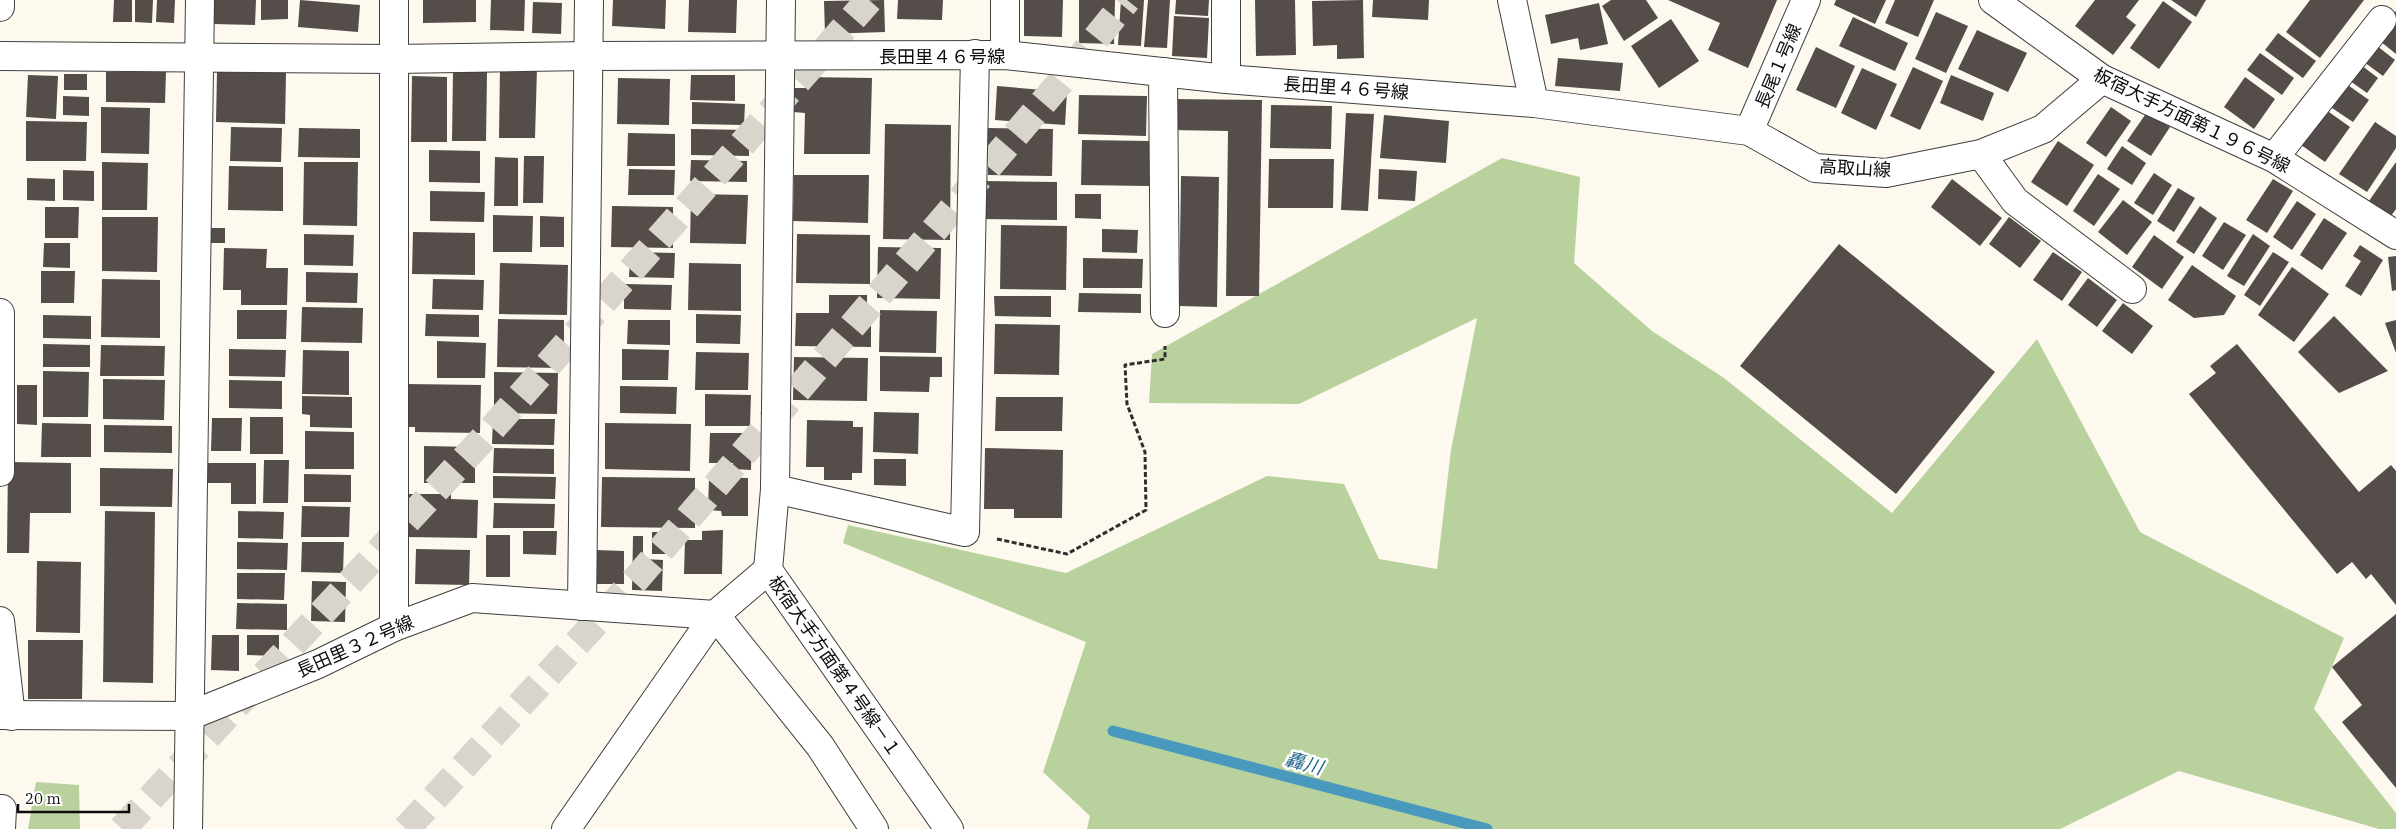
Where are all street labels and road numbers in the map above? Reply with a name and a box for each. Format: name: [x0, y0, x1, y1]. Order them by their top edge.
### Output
street label: 長尾１号線: [1750, 20, 1806, 112]
street label: 長田里４６号線: [879, 45, 1005, 68]
street label: 板宿大手方面第１９６号線: [2090, 62, 2294, 178]
street label: 長田里４６号線: [1282, 72, 1410, 104]
street label: 高取山線: [1818, 155, 1892, 181]
street label: 板宿大手方面第４号線－１: [764, 571, 906, 761]
street label: 長田里３２号線: [293, 610, 417, 682]

